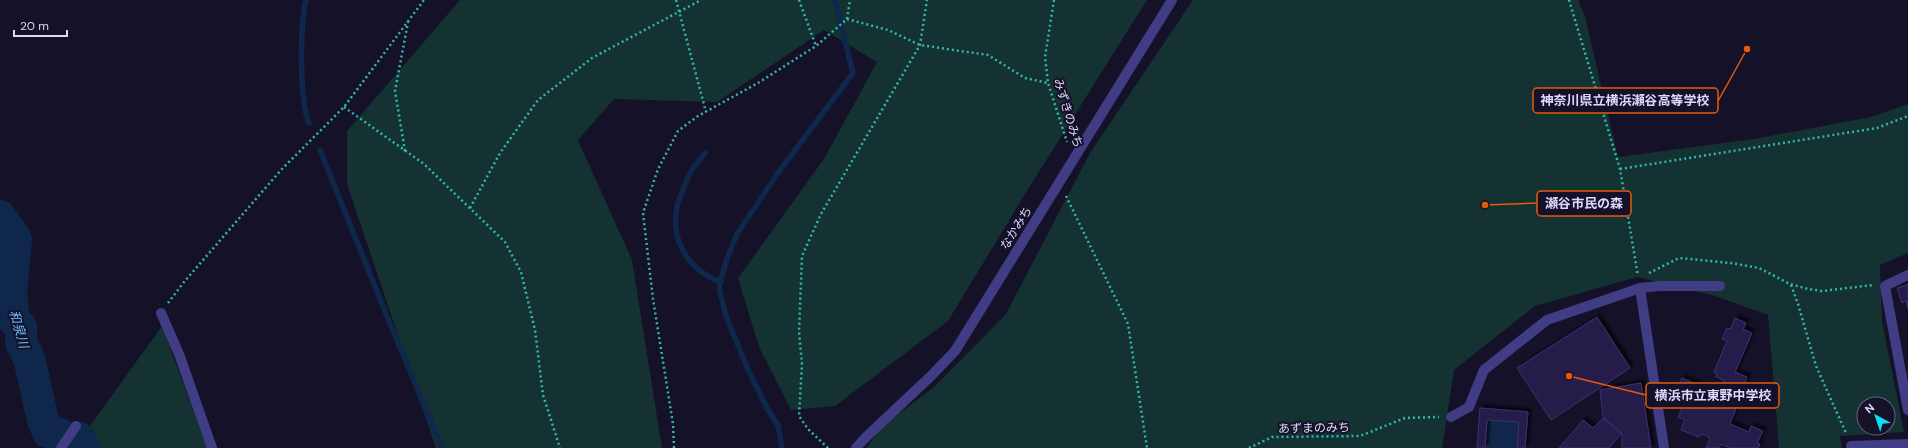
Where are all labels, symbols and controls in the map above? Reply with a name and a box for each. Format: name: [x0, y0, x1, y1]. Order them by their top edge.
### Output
scale bar: [14, 12, 67, 38]
text: 20 m: [20, 18, 49, 34]
street label: みずきのみち: [1050, 76, 1086, 150]
callout: 神奈川県立横浜瀬谷高等学校: [1533, 88, 1718, 113]
text: 神奈川県立横浜瀬谷高等学校: [1540, 92, 1710, 109]
callout: 瀬谷市民の森: [1537, 191, 1631, 216]
text: 瀬谷市民の森: [1545, 195, 1623, 212]
street label: なかみち: [996, 203, 1036, 253]
water label: 和泉川: [5, 308, 33, 352]
callout: 横浜市立東野中学校: [1646, 383, 1779, 408]
text: 横浜市立東野中学校: [1654, 387, 1772, 404]
north arrow: [1856, 396, 1896, 436]
text: N: [1862, 400, 1877, 416]
street label: あずまのみち: [1278, 419, 1350, 437]

